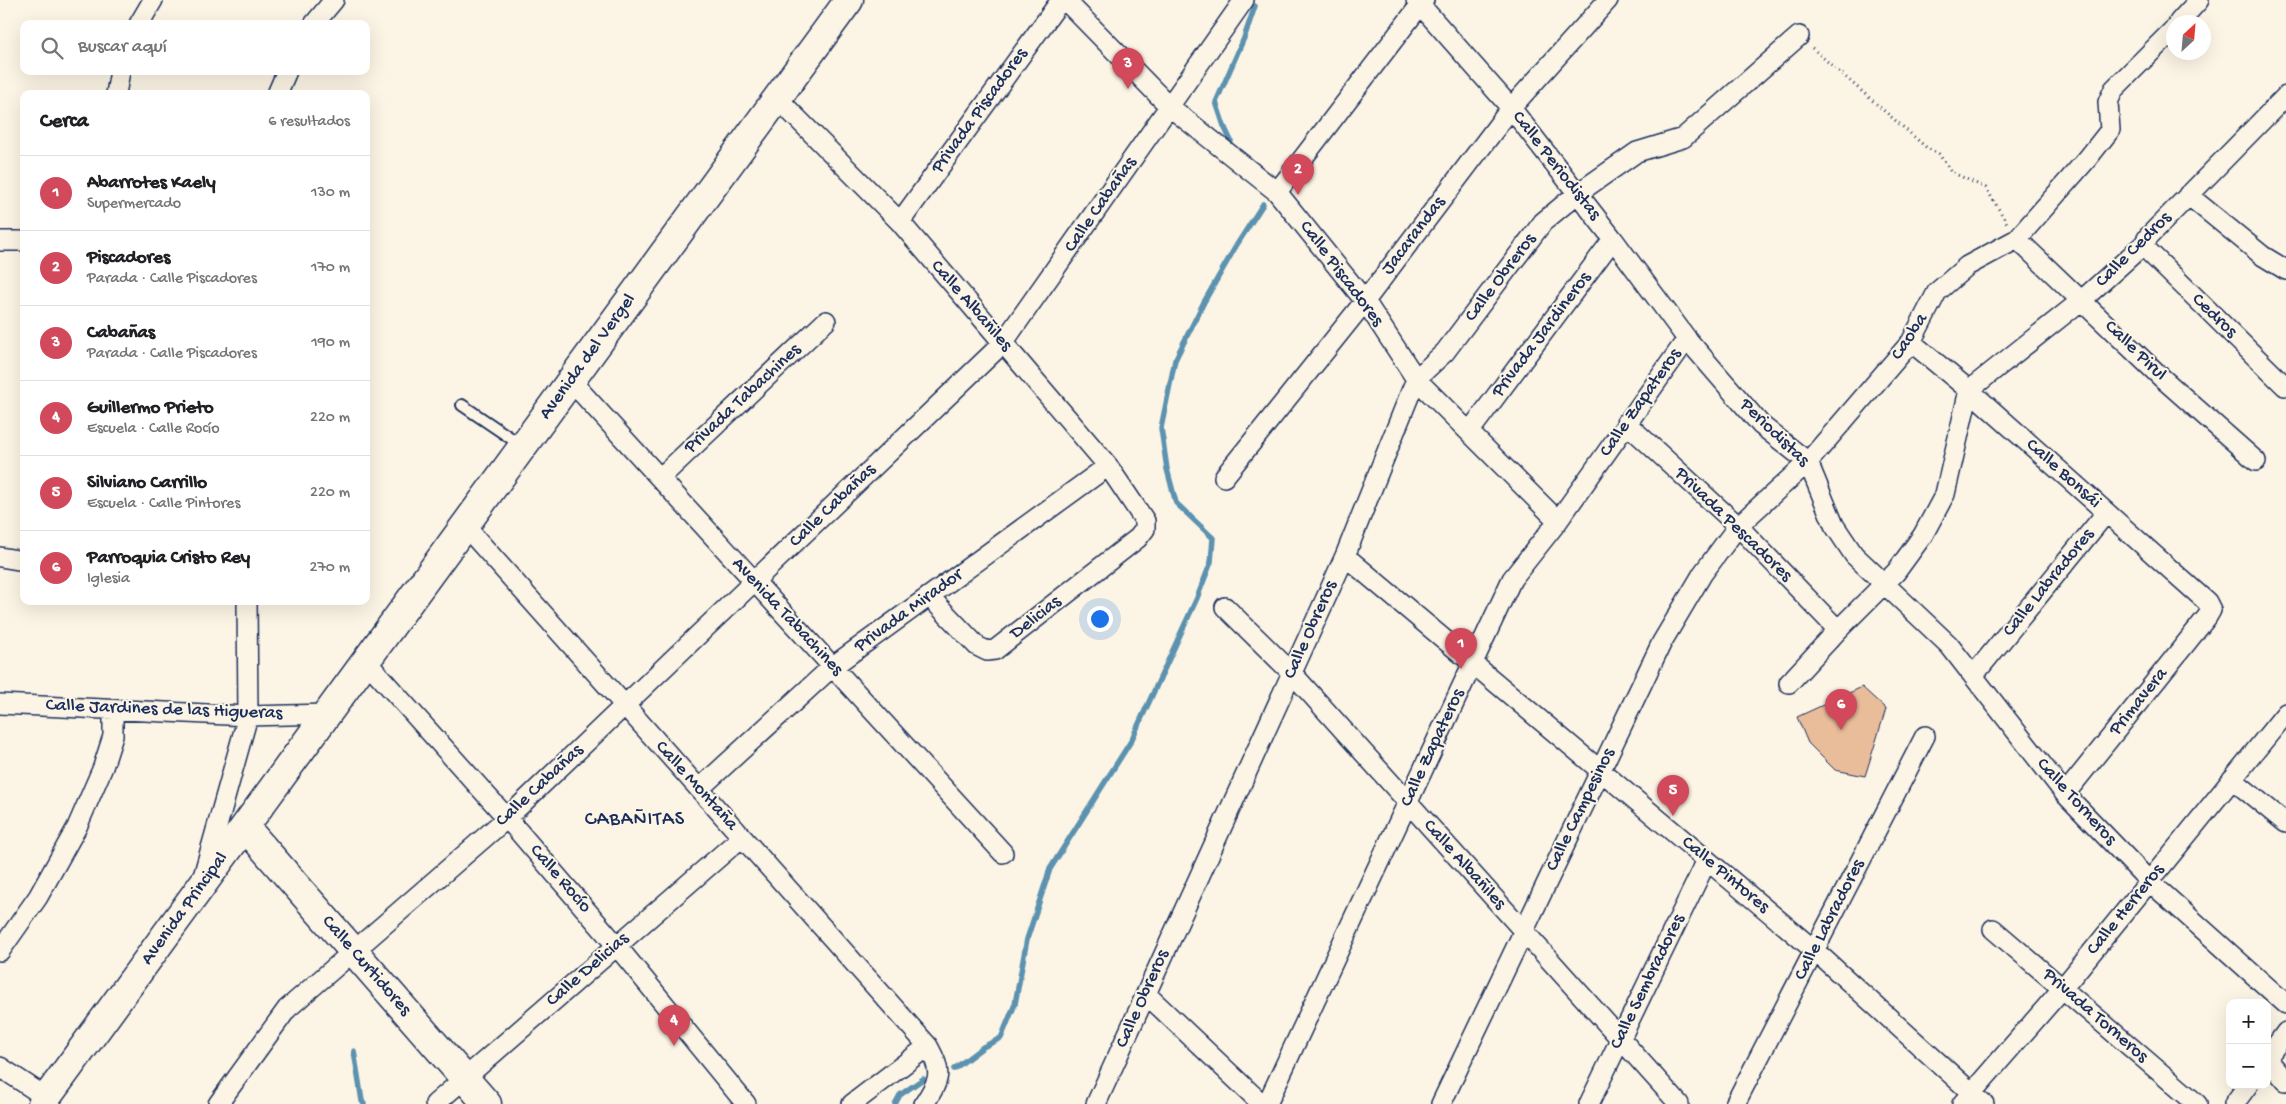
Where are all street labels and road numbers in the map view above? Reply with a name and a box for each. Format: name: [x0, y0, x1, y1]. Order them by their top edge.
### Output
street label: Privada Piscadores: [926, 43, 1034, 179]
street label: Calle Periodistas: [1506, 107, 1606, 226]
street label: Calle Cabañas: [1060, 152, 1143, 257]
street label: Jacarandas: [1377, 191, 1452, 280]
street label: Calle Cedros: [2091, 206, 2178, 293]
street label: Calle Piscadores: [1294, 217, 1389, 332]
street label: Calle Obreros: [1460, 228, 1542, 327]
street label: Calle Albañiles: [925, 256, 1018, 357]
street label: Privada Jardineros: [1487, 267, 1597, 403]
street label: Avenida del Vergel: [535, 289, 641, 425]
street label: Cedros: [2186, 289, 2242, 344]
street label: Caoba: [1886, 308, 1934, 365]
street label: Calle Pirul: [2099, 316, 2171, 386]
street label: Privada Tabachines: [679, 338, 807, 460]
street label: Calle Zapateros: [1595, 343, 1688, 462]
street label: Periodistas: [1733, 393, 1815, 473]
street label: Calle Bonsái: [2020, 434, 2106, 514]
street label: Calle Cabañas: [785, 458, 882, 553]
street label: Privada Pescadores: [1668, 462, 1798, 588]
street label: Calle Labradores: [1998, 523, 2100, 642]
street label: Avenida Tabachines: [726, 553, 849, 682]
street label: Privada Mirador: [849, 563, 970, 659]
street label: Calle Obreros: [1279, 576, 1343, 683]
street label: Delicias: [1004, 590, 1067, 646]
street label: Primavera: [2104, 662, 2174, 741]
street label: Calle Zapateros: [1396, 684, 1471, 811]
street label: Calle Jardines de las Higueras: [45, 694, 284, 726]
street label: Calle Montaña: [649, 736, 743, 837]
street label: Calle Cabañas: [491, 739, 589, 832]
street label: Calle Campesinos: [1541, 744, 1621, 875]
street label: Calle Torneros: [2031, 753, 2122, 851]
street label: Calle Albañiles: [1417, 815, 1511, 916]
street label: Calle Pintores: [1676, 831, 1775, 919]
street label: Calle Rocío: [524, 840, 596, 918]
street label: Avenida Principal: [136, 848, 234, 970]
street label: Calle Labradores: [1790, 855, 1871, 984]
street label: Calle Herreros: [2082, 859, 2170, 960]
street label: Calle Sembradores: [1605, 910, 1691, 1053]
street label: Calle Curtidores: [316, 911, 417, 1022]
street label: Calle Delicias: [542, 927, 635, 1012]
street label: Calle Obreros: [1111, 945, 1175, 1052]
street label: Privada Torneros: [2037, 963, 2153, 1069]

